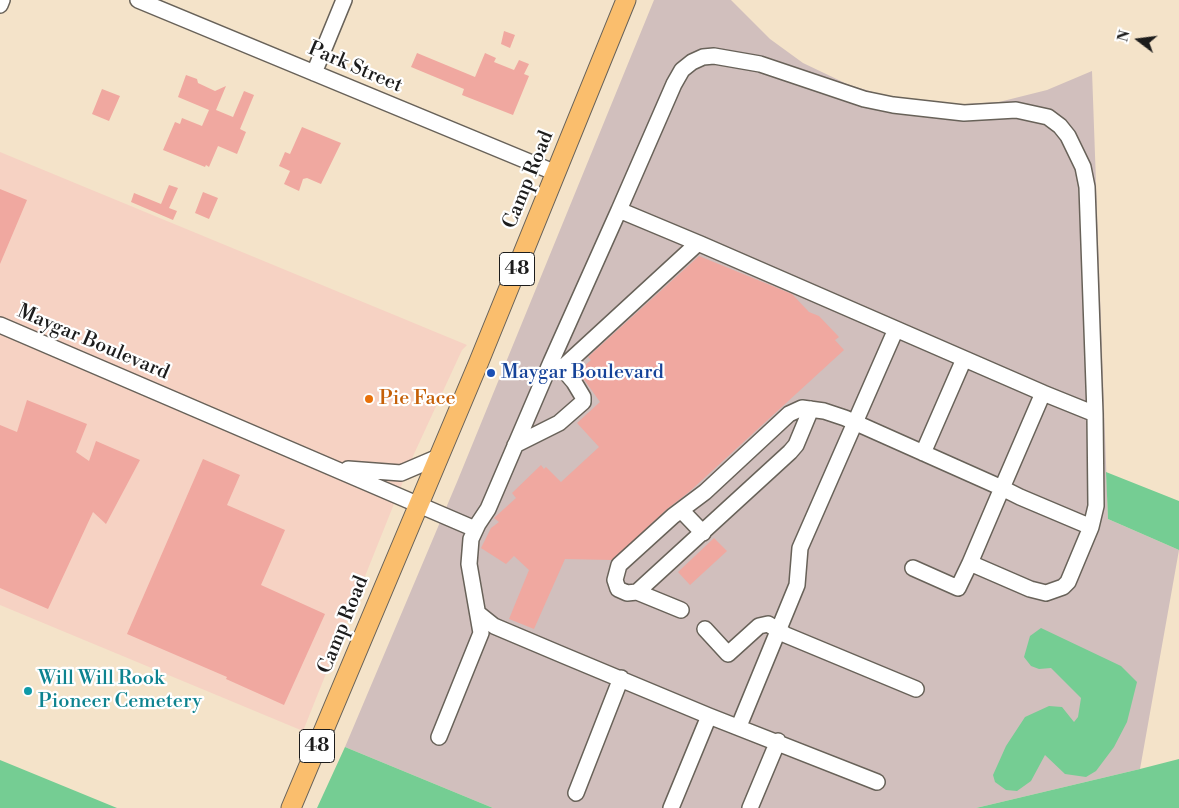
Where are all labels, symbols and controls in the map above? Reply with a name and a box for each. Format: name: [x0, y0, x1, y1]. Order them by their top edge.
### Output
north arrow: [1114, 15, 1164, 65]
text: N: [1114, 28, 1135, 44]
street label: Park Street: [304, 37, 406, 99]
street label: Camp Road: [499, 128, 559, 232]
road number: 48: [500, 252, 534, 286]
street label: Maygar Boulevard: [13, 300, 173, 386]
place label: Maygar Boulevard: [501, 361, 664, 385]
marker: Maygar Boulevard: [485, 367, 497, 379]
place label: Pie Face: [379, 387, 456, 411]
marker: Pie Face: [363, 393, 375, 405]
street label: Camp Road: [314, 573, 374, 677]
place label: Will Will Rook Pioneer Cemetery: [38, 667, 202, 714]
marker: Will Will Rook Pioneer Cemetery: [22, 685, 34, 697]
road number: 48: [300, 729, 334, 762]

